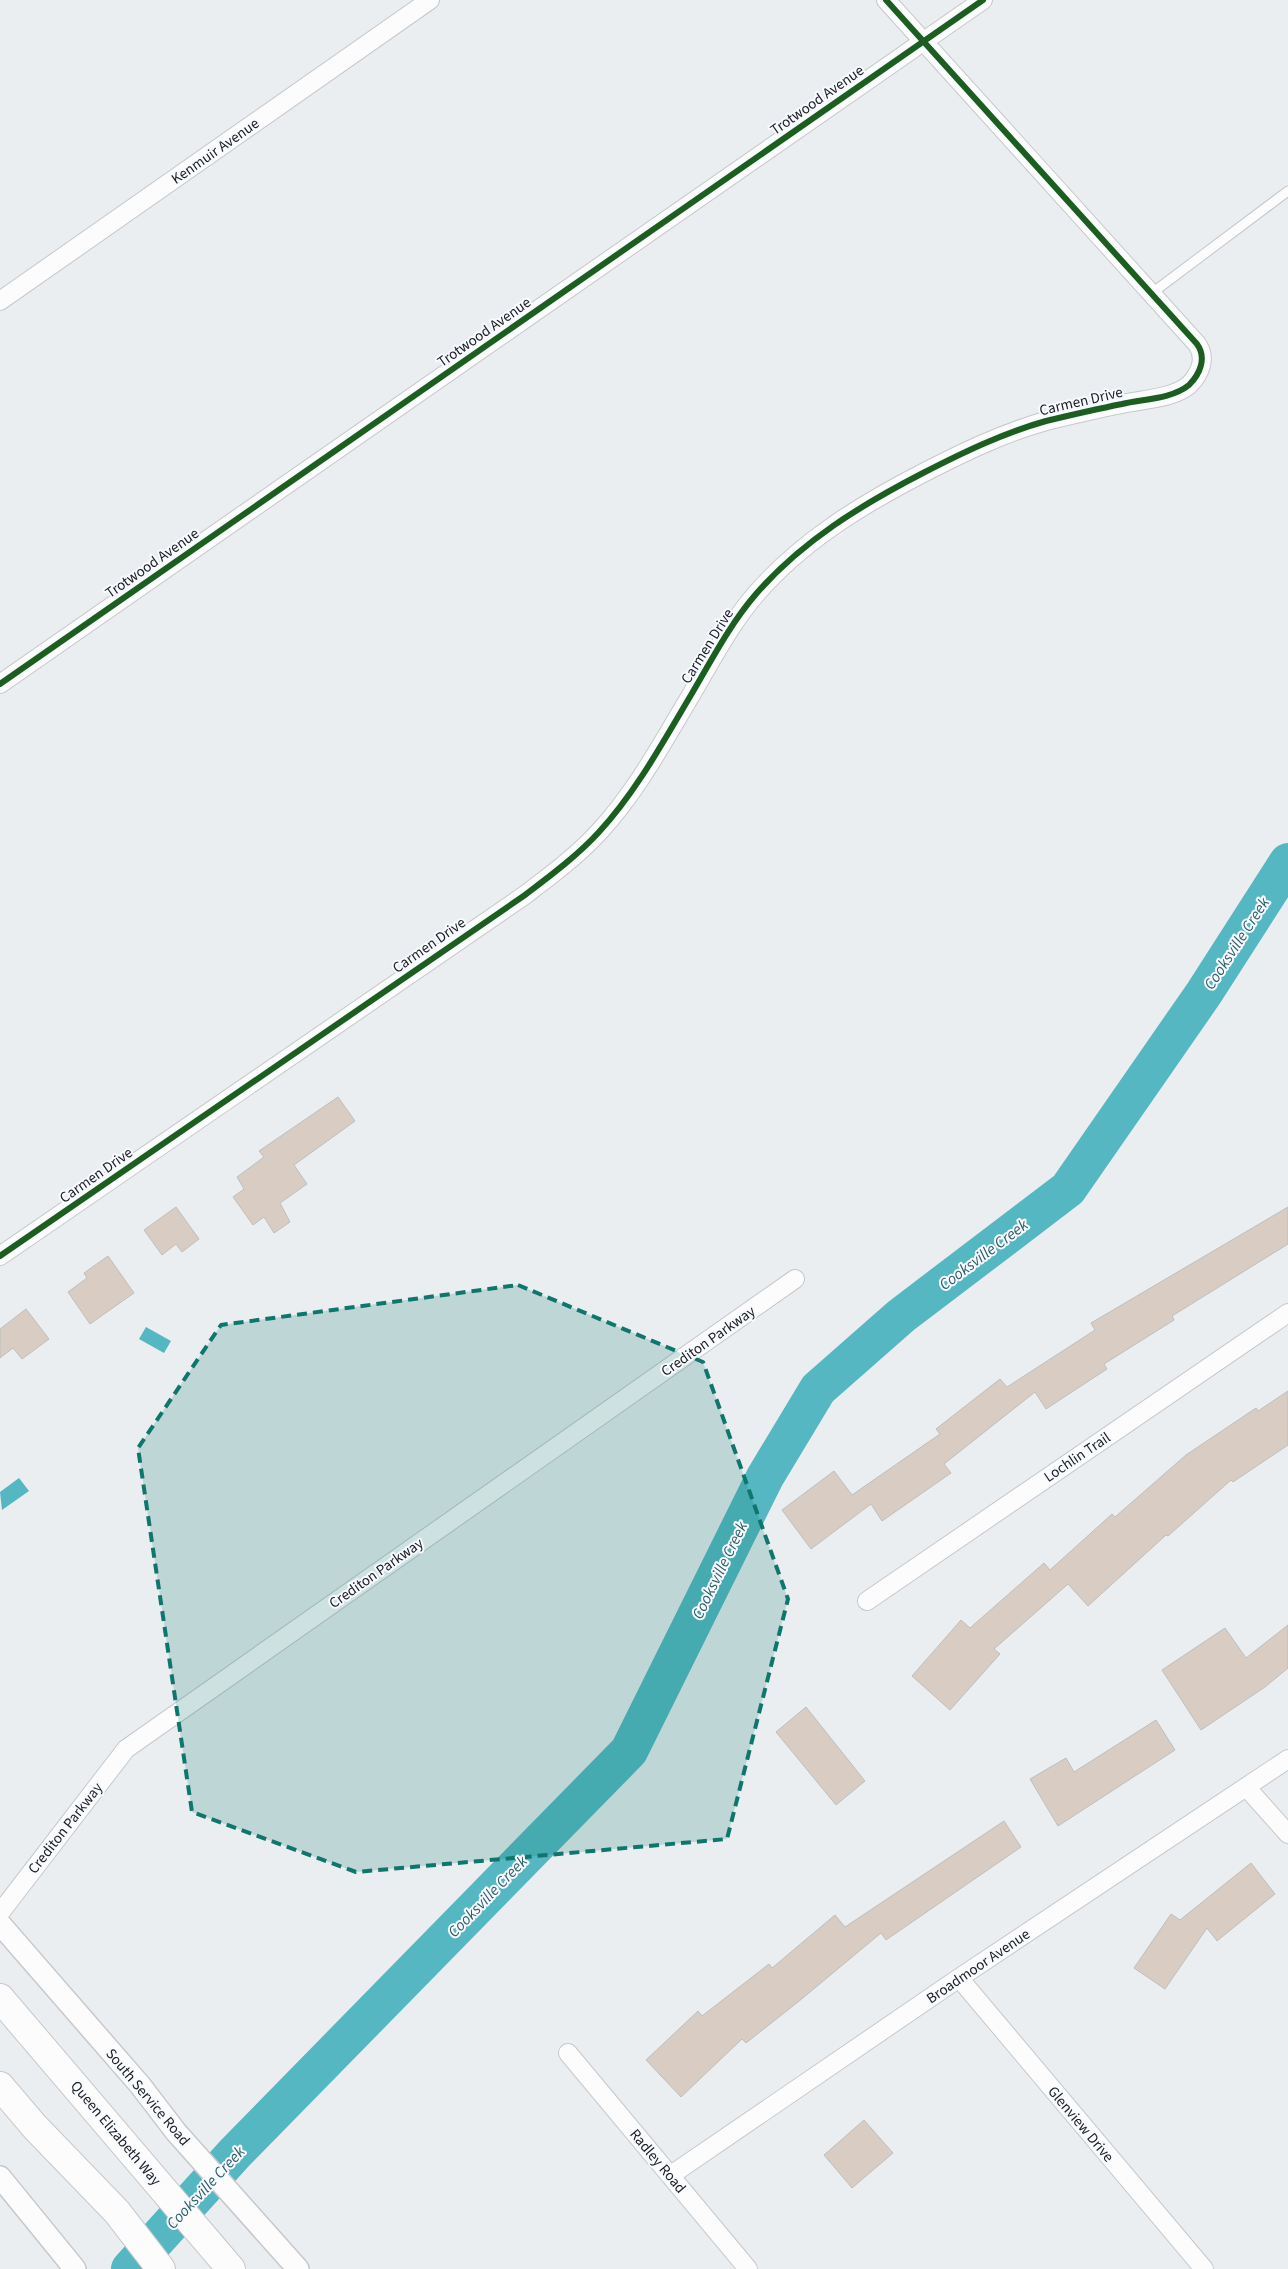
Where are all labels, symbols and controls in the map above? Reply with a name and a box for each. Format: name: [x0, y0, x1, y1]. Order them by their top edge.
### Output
street label: Trotwood Avenue: [766, 60, 868, 141]
street label: Kenmuir Avenue: [167, 113, 263, 190]
street label: Trotwood Avenue: [433, 292, 535, 373]
street label: Carmen Drive: [1037, 382, 1125, 421]
street label: Trotwood Avenue: [101, 523, 203, 604]
street label: Carmen Drive: [676, 605, 739, 688]
water label: Cooksville Creek: [1199, 893, 1275, 994]
street label: Carmen Drive: [388, 912, 470, 978]
street label: Carmen Drive: [55, 1142, 137, 1208]
water label: Cooksville Creek: [935, 1214, 1033, 1296]
street label: Crediton Parkway: [657, 1301, 760, 1382]
street label: Lochlin Trail: [1040, 1427, 1115, 1487]
water label: Cooksville Creek: [687, 1518, 753, 1623]
street label: Crediton Parkway: [325, 1533, 428, 1614]
street label: Crediton Parkway: [23, 1778, 108, 1878]
water label: Cooksville Creek: [443, 1851, 533, 1943]
street label: Broadmoor Avenue: [922, 1924, 1034, 2009]
street label: South Service Road: [101, 2044, 195, 2151]
street label: Queen Elizabeth Way: [65, 2076, 166, 2190]
street label: Glenview Drive: [1043, 2082, 1119, 2167]
street label: Radley Road: [625, 2125, 691, 2198]
water label: Cooksville Creek: [162, 2141, 250, 2234]

